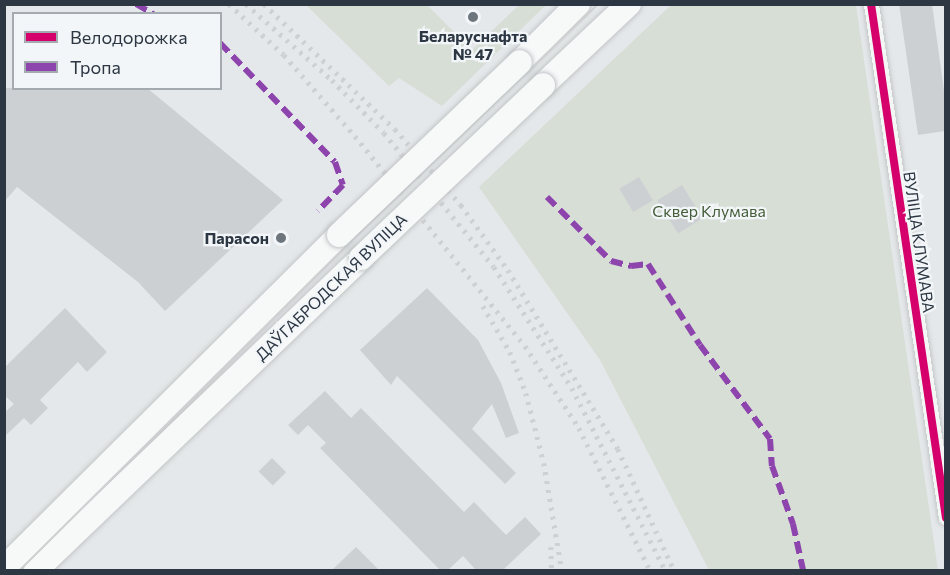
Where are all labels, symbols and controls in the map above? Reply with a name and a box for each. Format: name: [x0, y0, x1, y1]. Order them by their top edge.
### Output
marker: Беларуснафта № 47: [466, 10, 480, 24]
legend: [12, 12, 222, 90]
text: Велодорожка: [70, 26, 188, 48]
place label: Беларуснафта № 47: [419, 26, 527, 64]
text: Тропа: [70, 56, 121, 78]
street label: ВУЛІЦА КЛУМАВА: [900, 170, 938, 314]
park label: Сквер Клумава: [652, 201, 766, 221]
street label: ДАЎГАБРОДСКАЯ ВУЛІЦА: [251, 210, 411, 364]
place label: Парасон: [204, 228, 269, 248]
marker: Парасон: [274, 231, 288, 245]

